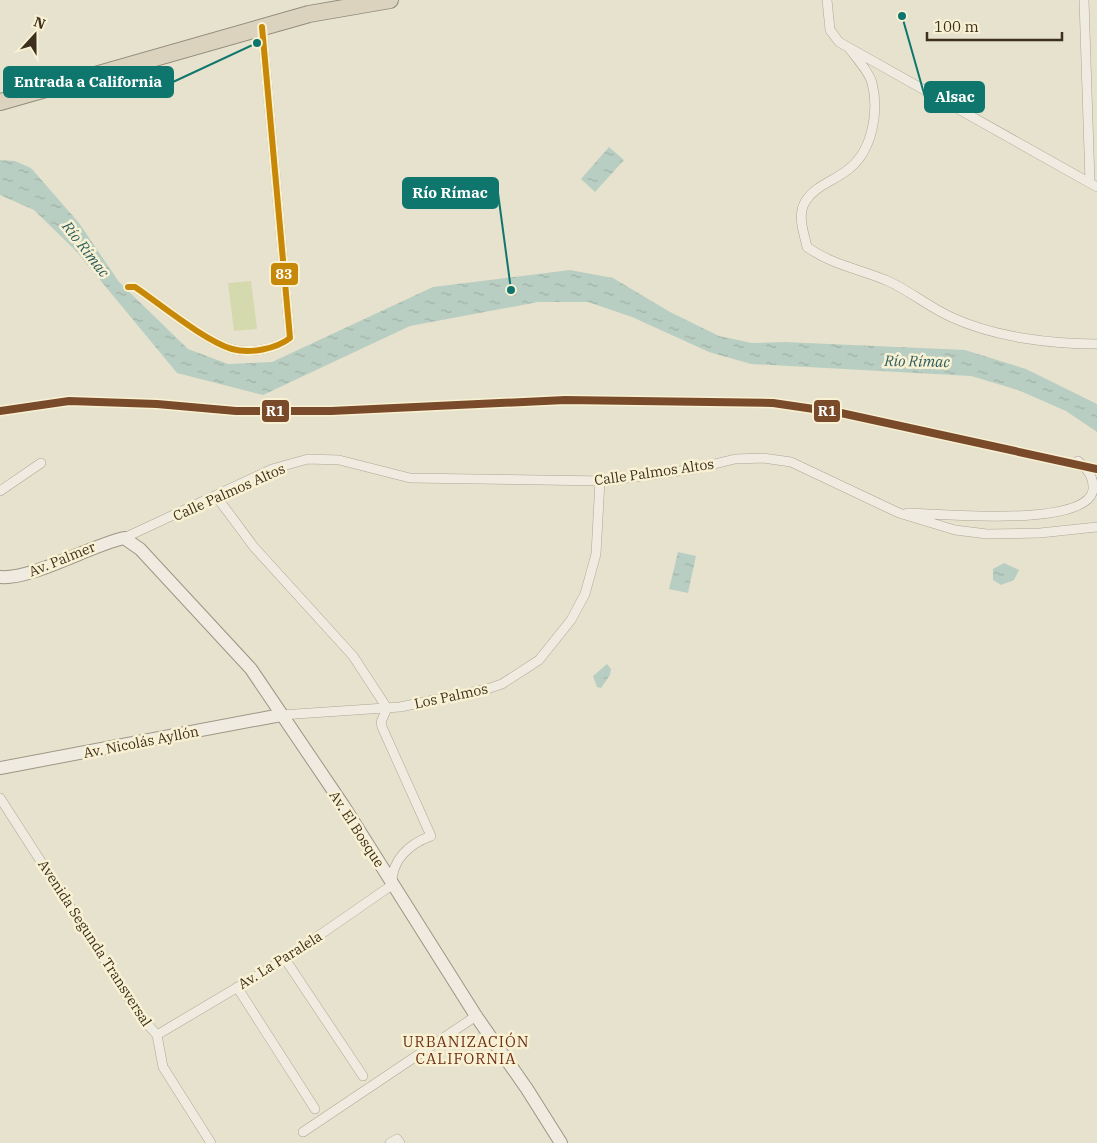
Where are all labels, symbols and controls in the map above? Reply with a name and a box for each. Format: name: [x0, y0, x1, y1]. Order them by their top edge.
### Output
north arrow: [10, 10, 60, 60]
scale bar: [927, 10, 1062, 42]
text: N: [31, 12, 48, 33]
text: 100 m: [934, 17, 979, 36]
callout: Entrada a California: [4, 67, 173, 97]
text: Entrada a California: [14, 72, 163, 91]
callout: Alsac: [925, 82, 984, 112]
text: Alsac: [935, 87, 975, 106]
callout: Río Rímac: [403, 178, 498, 208]
text: Río Rímac: [412, 183, 488, 202]
water label: Río Rímac: [58, 217, 114, 281]
line badge: 83: [270, 262, 299, 286]
text: 83: [276, 265, 292, 283]
water label: Río Rímac: [883, 351, 950, 371]
line badge: R1: [261, 399, 290, 423]
line badge: R1: [813, 399, 841, 423]
text: R1: [266, 402, 284, 420]
text: R1: [818, 402, 836, 420]
street label: Calle Palmos Altos: [593, 455, 715, 489]
street label: Calle Palmos Altos: [170, 459, 288, 525]
street label: Av. Palmer: [26, 537, 99, 581]
street label: Los Palmos: [413, 679, 490, 713]
street label: Av. Nicolás Ayllón: [82, 722, 200, 762]
street label: Av. El Bosque: [325, 787, 389, 871]
street label: Avenida Segunda Transversal: [34, 856, 156, 1030]
street label: Av. La Paralela: [235, 927, 326, 993]
district label: URBANIZACIÓN CALIFORNIA: [403, 1032, 529, 1068]

